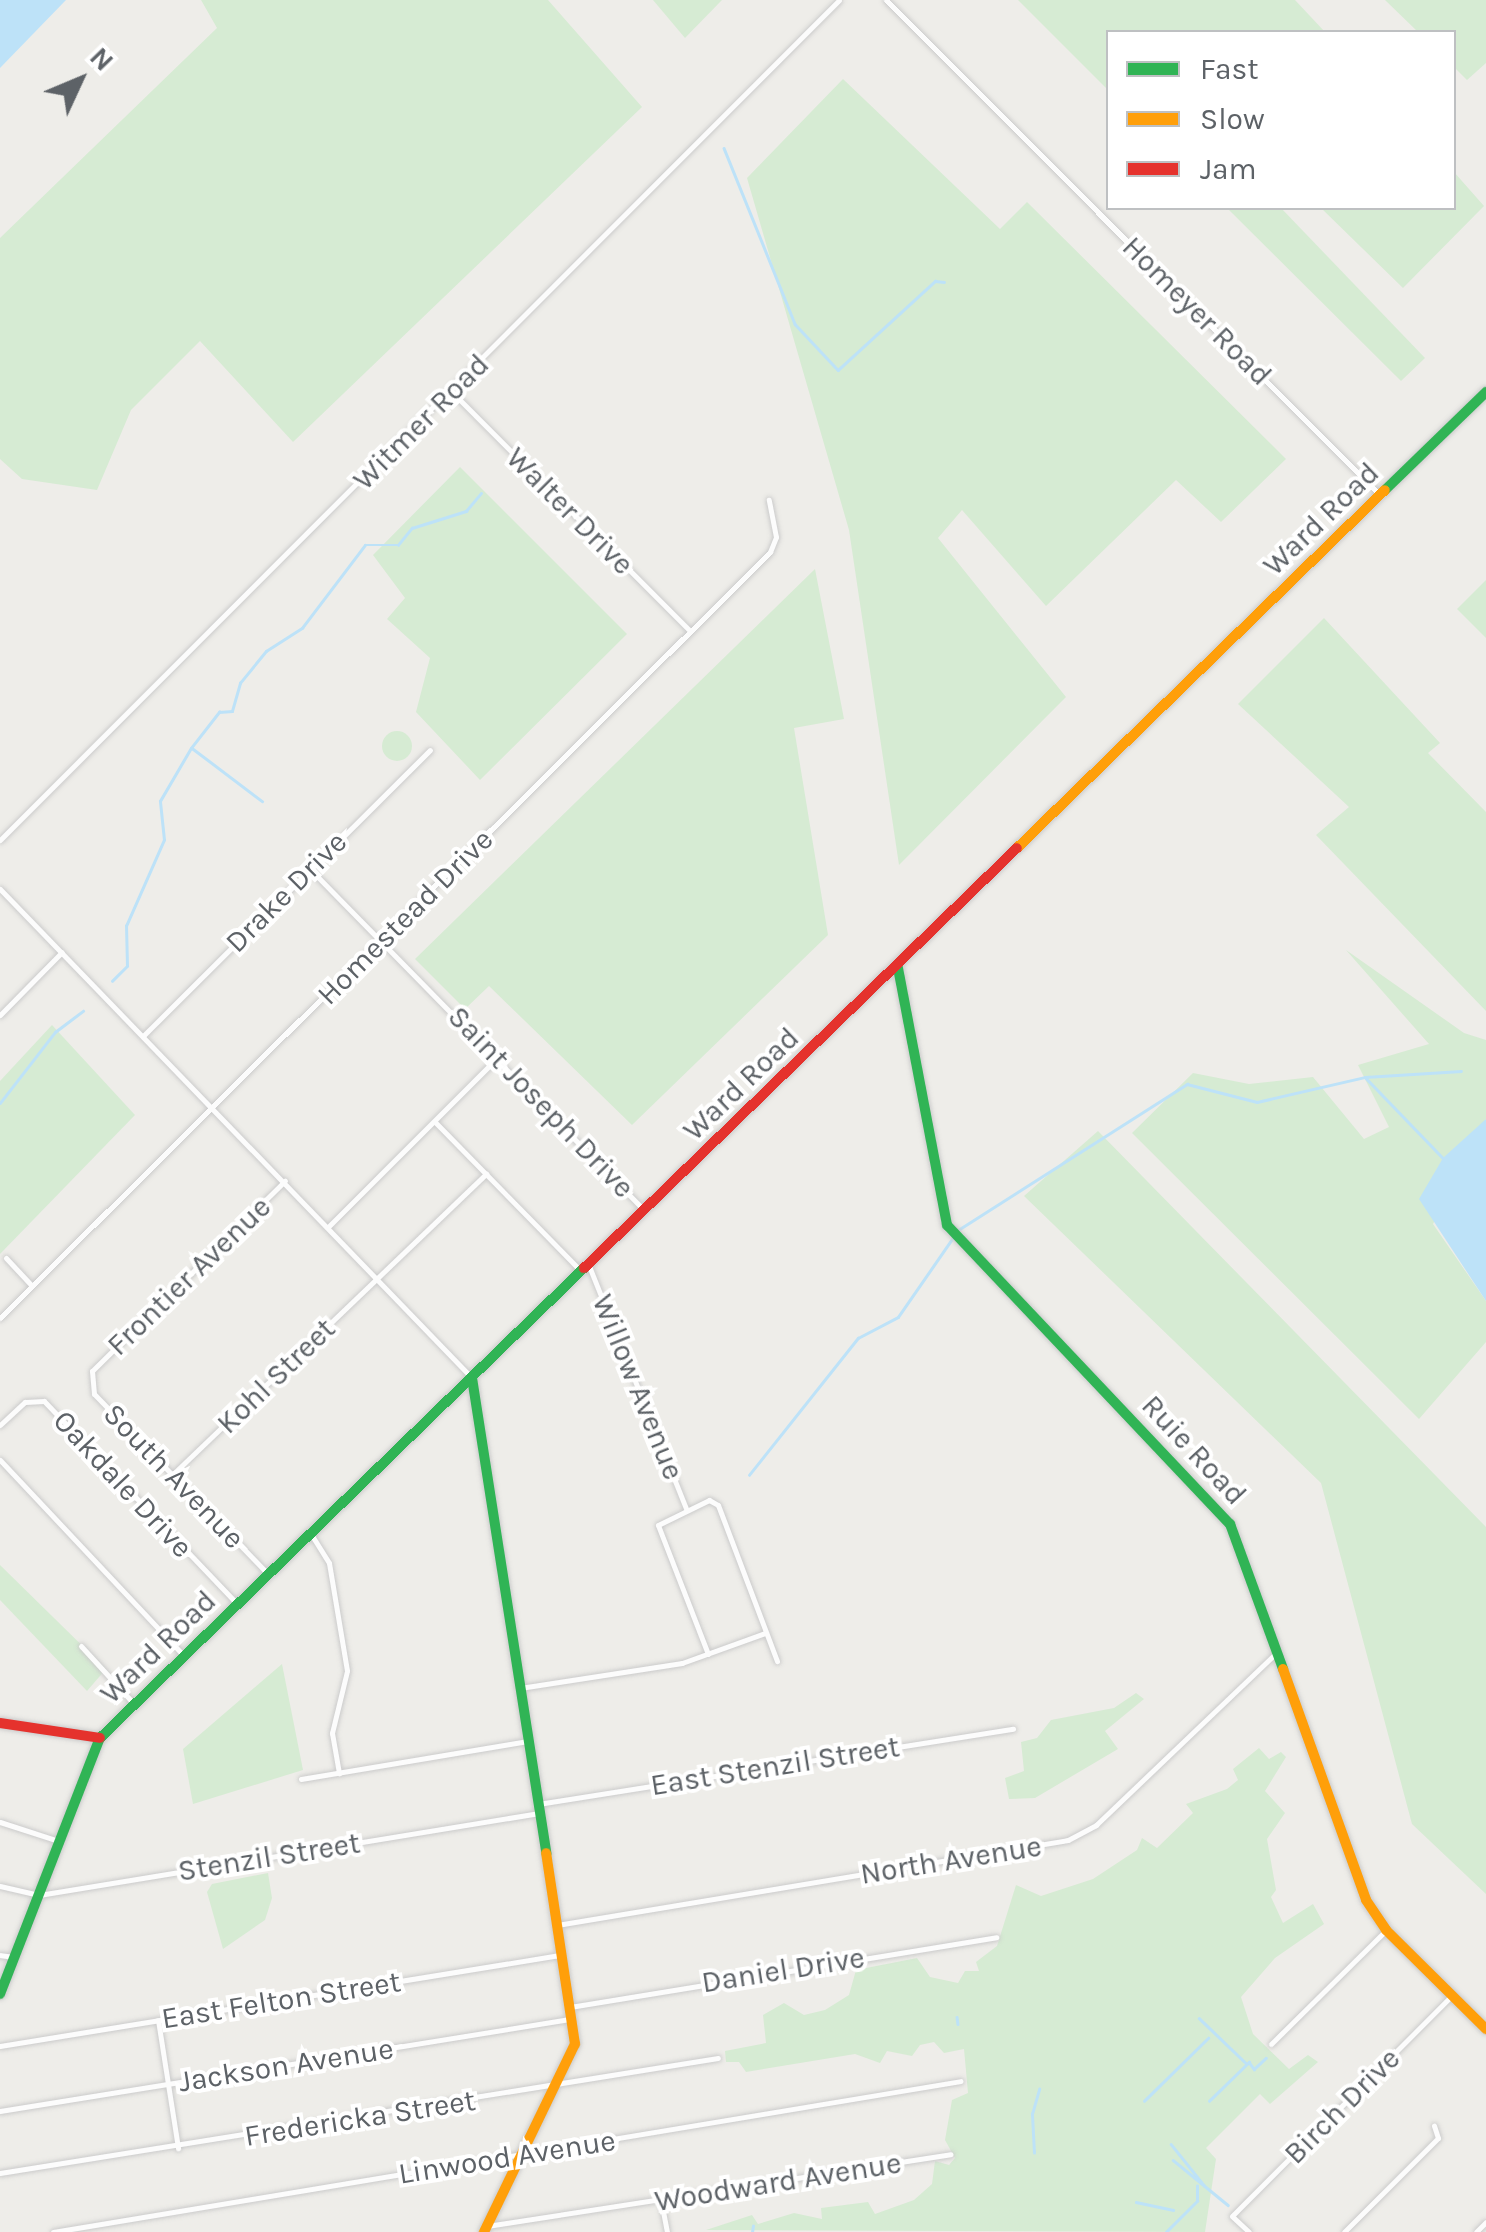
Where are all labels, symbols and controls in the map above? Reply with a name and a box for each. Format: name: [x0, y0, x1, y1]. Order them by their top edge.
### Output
north arrow: [30, 30, 130, 130]
legend: [1106, 30, 1456, 210]
text: N: [83, 40, 121, 77]
text: Fast: [1200, 51, 1259, 87]
text: Slow: [1200, 101, 1265, 137]
text: Jam: [1200, 151, 1257, 187]
street label: Homeyer Road: [1115, 229, 1279, 393]
street label: Witmer Road: [346, 347, 496, 497]
street label: Walter Drive: [499, 440, 641, 582]
street label: Ward Road: [1256, 455, 1386, 583]
street label: Homestead Drive: [310, 822, 500, 1012]
street label: Drake Drive: [218, 824, 354, 960]
street label: Saint Joseph Drive: [440, 999, 642, 1205]
street label: Ward Road: [676, 1020, 806, 1148]
street label: Frontier Avenue: [100, 1189, 278, 1363]
street label: Willow Avenue: [584, 1289, 692, 1485]
street label: Kohl Street: [209, 1311, 343, 1441]
street label: Ruie Road: [1134, 1388, 1254, 1512]
street label: South Avenue: [96, 1396, 252, 1556]
street label: Oakdale Drive: [46, 1403, 200, 1565]
street label: Ward Road: [93, 1583, 223, 1711]
street label: East Stenzil Street: [648, 1729, 902, 1803]
street label: Stenzil Street: [175, 1825, 363, 1889]
street label: North Avenue: [858, 1828, 1044, 1892]
street label: Daniel Drive: [699, 1939, 867, 2001]
street label: East Felton Street: [159, 1963, 403, 2037]
street label: Jackson Avenue: [176, 2030, 396, 2100]
street label: Birch Drive: [1277, 2041, 1407, 2171]
street label: Fredericka Street: [242, 2082, 478, 2154]
street label: Linwood Avenue: [396, 2122, 618, 2192]
street label: Woodward Avenue: [652, 2145, 904, 2219]

